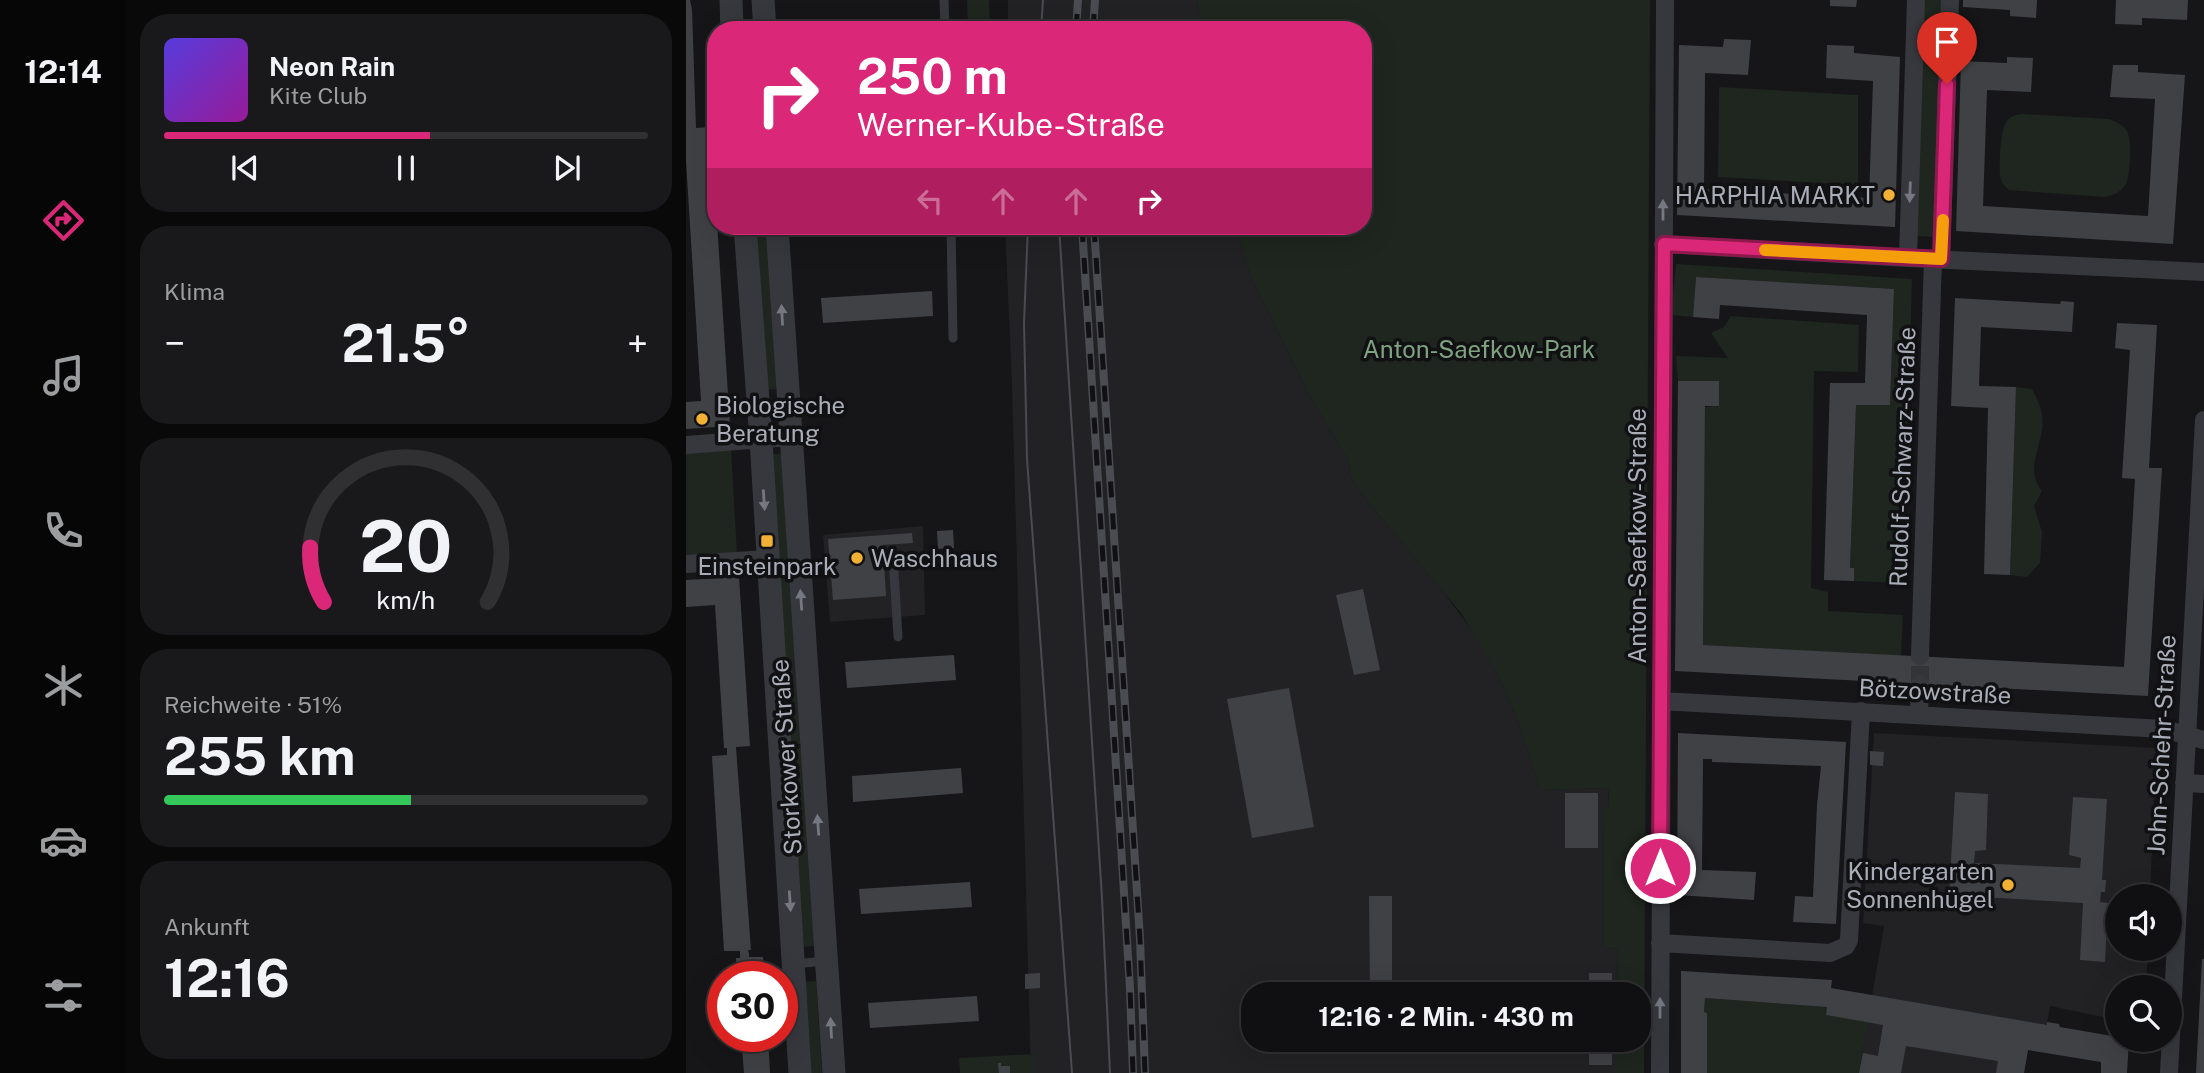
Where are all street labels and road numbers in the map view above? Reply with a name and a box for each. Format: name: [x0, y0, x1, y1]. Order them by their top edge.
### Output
street label: Rudolf-Schwarz-Straße: [1883, 326, 1921, 588]
street label: Anton-Saefkow-Straße: [1623, 408, 1651, 664]
street label: John-Schehr-Straße: [2141, 634, 2181, 856]
street label: Storkower Straße: [765, 658, 807, 856]
street label: Bötzowstraße: [1858, 673, 2012, 709]

